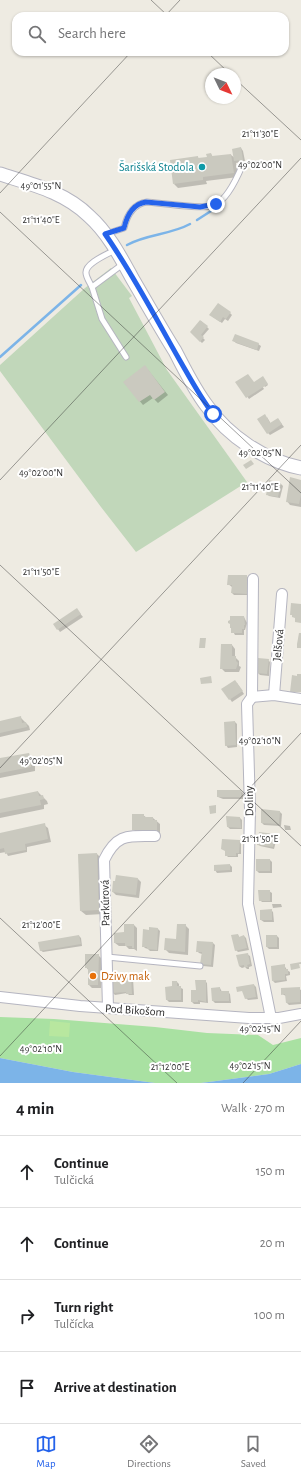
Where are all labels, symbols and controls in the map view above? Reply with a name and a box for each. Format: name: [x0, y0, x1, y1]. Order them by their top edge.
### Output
search box: [12, 12, 289, 56]
icon: search: [26, 23, 48, 45]
text: Search here: [58, 26, 126, 41]
north arrow: [205, 68, 241, 104]
text: 21°11'30"E: [242, 129, 278, 139]
place label: Šarišská Stodola: [119, 160, 194, 173]
text: 49°02'00"N: [238, 160, 282, 170]
marker: Šarišská Stodola: [197, 162, 207, 172]
text: 49°01'55"N: [21, 181, 61, 191]
route end: [207, 195, 225, 213]
text: 21°11'40"E: [22, 215, 60, 225]
route start: [204, 405, 222, 423]
text: 49°02'05"N: [238, 448, 282, 458]
text: 49°02'00"N: [19, 468, 63, 478]
text: 21°11'40"E: [241, 482, 279, 492]
text: 21°11'50"E: [23, 567, 59, 577]
street label: Jelšová: [271, 628, 285, 662]
text: 49°02'10"N: [239, 736, 281, 746]
text: 49°02'05"N: [19, 756, 63, 766]
street label: Doliny: [243, 786, 256, 816]
text: 21°11'50"E: [242, 834, 278, 844]
street label: Parkúrová: [99, 879, 111, 926]
text: 21°12'00"E: [22, 920, 61, 930]
place label: Dzivy mak: [101, 970, 150, 983]
marker: Dzivy mak: [88, 971, 98, 981]
street label: Pod Bikošom: [105, 1002, 165, 1018]
text: 49°02'15"N: [239, 1024, 281, 1034]
text: 49°02'10"N: [20, 1044, 62, 1054]
text: 49°02'15"N: [229, 1061, 271, 1071]
text: 21°12'00"E: [151, 1062, 190, 1072]
text: 4 min: [16, 1100, 54, 1117]
text: Walk · 270 m: [221, 1102, 285, 1115]
text: Continue: [54, 1156, 109, 1171]
icon: ahead: [16, 1161, 38, 1183]
text: 150 m: [256, 1165, 285, 1178]
text: Tulčická: [54, 1174, 94, 1187]
icon: ahead: [16, 1233, 38, 1255]
text: Continue: [54, 1236, 109, 1251]
text: 20 m: [260, 1237, 285, 1250]
text: Turn right: [54, 1300, 113, 1315]
icon: right: [16, 1305, 38, 1327]
text: 100 m: [254, 1309, 285, 1322]
text: Tulčícka: [54, 1318, 94, 1331]
icon: arrive: [16, 1377, 38, 1399]
text: Arrive at destination: [54, 1380, 177, 1395]
tab: Map: [35, 1433, 57, 1470]
tab: Directions: [127, 1433, 171, 1470]
tab: Saved: [241, 1433, 266, 1470]

